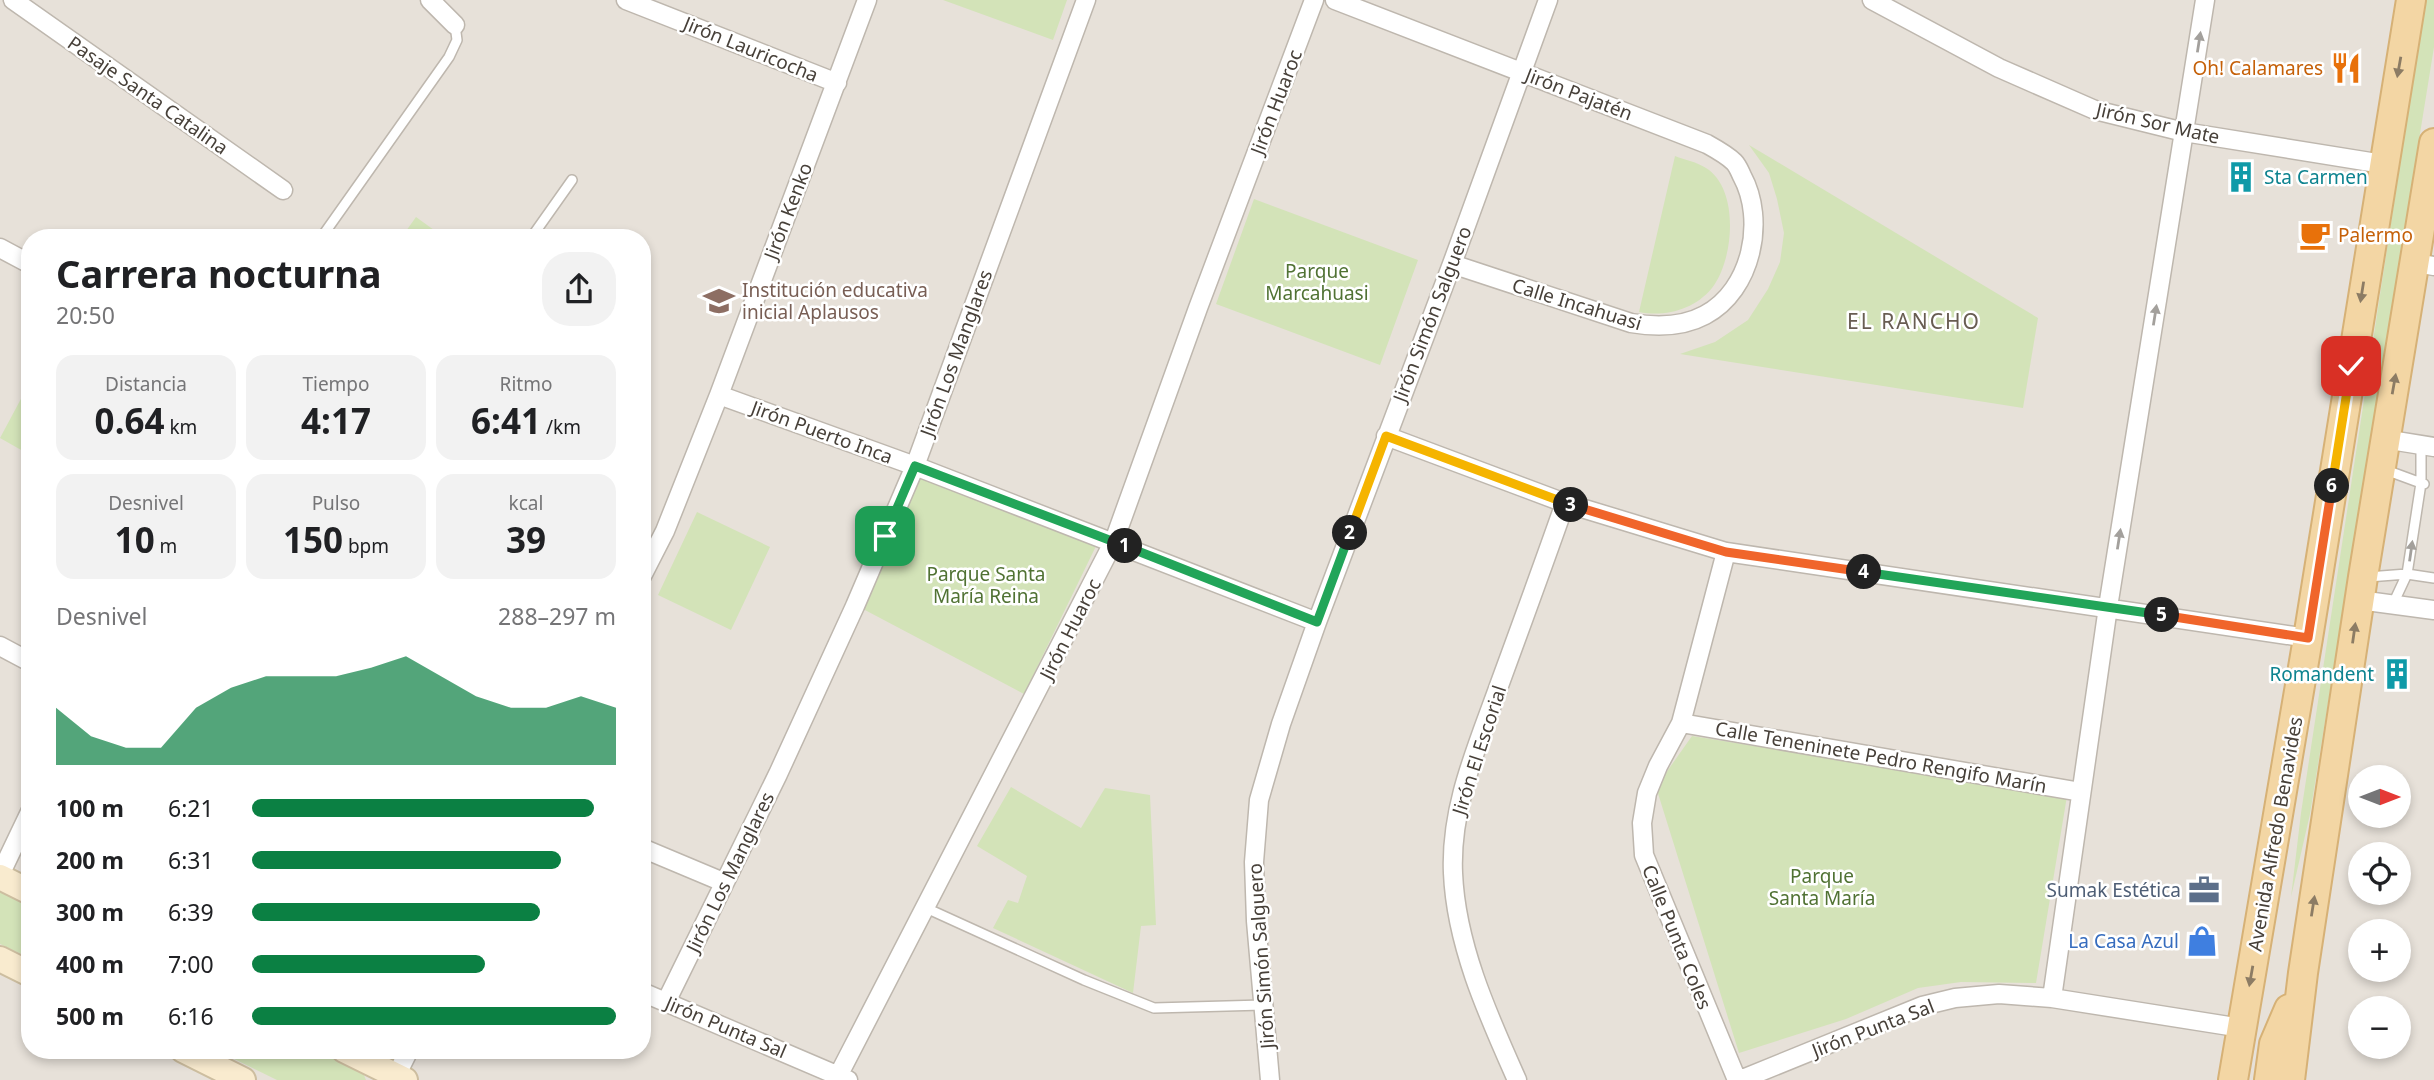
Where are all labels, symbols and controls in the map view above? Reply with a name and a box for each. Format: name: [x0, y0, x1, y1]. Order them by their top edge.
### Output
street label: Jirón Lauricocha: [678, 9, 822, 88]
street label: Pasaje Santa Catalina: [63, 30, 233, 160]
one-way arrow: [2194, 31, 2205, 53]
street label: Jirón Huaroc: [1243, 46, 1308, 160]
restaurant icon: Oh! Calamares: [2329, 51, 2363, 85]
place label: Oh! Calamares: [2192, 55, 2323, 81]
one-way arrow: [2393, 56, 2404, 78]
street label: Jirón Pajatén: [1520, 61, 1636, 126]
street label: Jirón Sor Mate: [2092, 96, 2222, 150]
street label: Jirón Kenko: [757, 159, 818, 265]
building icon: Sta Carmen: [2224, 160, 2258, 194]
place label: Sta Carmen: [2264, 164, 2368, 190]
cafe icon: Palermo: [2298, 218, 2332, 252]
street label: Jirón Simón Salguero: [1386, 222, 1477, 407]
place label: Palermo: [2338, 222, 2413, 248]
text: Carrera nocturna: [56, 247, 382, 299]
button: share: [542, 252, 616, 326]
park label: Parque Marcahuasi: [1265, 258, 1369, 306]
street label: Jirón Los Manglares: [913, 266, 998, 442]
street label: Calle Incahuasi: [1509, 272, 1645, 336]
place label: Institución educativa inicial Aplausos: [742, 277, 928, 325]
one-way arrow: [2356, 281, 2367, 303]
school or university icon: Institución educativa inicial Aplausos: [702, 284, 736, 318]
text: 20:50: [56, 299, 115, 331]
one-way arrow: [2150, 304, 2161, 326]
district label: EL RANCHO: [1847, 307, 1981, 335]
pin: [2321, 336, 2381, 396]
icon: check: [2332, 347, 2370, 385]
text: Distancia: [105, 371, 187, 397]
text: Tiempo: [302, 371, 370, 397]
text: Ritmo: [500, 371, 552, 397]
one-way arrow: [2389, 373, 2400, 395]
street label: Jirón Puerto Inca: [746, 394, 896, 470]
text: 0.64: [95, 397, 165, 444]
text: 4:17: [301, 397, 371, 444]
text: 6:41: [471, 397, 541, 444]
text: km: [165, 414, 197, 440]
text: /km: [541, 414, 581, 440]
pin: 6: [2314, 468, 2350, 504]
text: 6: [2326, 472, 2337, 498]
pin: 3: [1554, 488, 1588, 522]
text: Desnivel: [108, 490, 184, 516]
text: Pulso: [312, 490, 360, 516]
text: kcal: [509, 490, 543, 516]
text: 3: [1565, 491, 1576, 517]
pin: [855, 506, 915, 566]
text: 10: [115, 516, 155, 563]
text: 150: [283, 516, 343, 563]
text: 39: [506, 516, 546, 563]
pin: 2: [1332, 516, 1368, 550]
icon: arrive: [866, 517, 904, 555]
text: 2: [1344, 519, 1355, 545]
pin: 1: [1108, 528, 1142, 564]
one-way arrow: [2114, 528, 2125, 550]
text: 1: [1119, 532, 1130, 558]
text: m: [155, 533, 177, 559]
text: bpm: [343, 533, 389, 559]
one-way arrow: [2405, 540, 2416, 562]
pin: 4: [1846, 554, 1882, 590]
text: 4: [1858, 558, 1869, 584]
park label: Parque Santa María Reina: [926, 561, 1046, 609]
street label: Jirón Huaroc: [1032, 574, 1107, 686]
pin: 5: [2144, 598, 2180, 632]
text: Desnivel: [56, 600, 148, 632]
text: 288–297 m: [498, 600, 616, 632]
text: 5: [2156, 601, 2167, 627]
one-way arrow: [2349, 621, 2360, 643]
building icon: Romandent: [2380, 657, 2414, 691]
place label: Romandent: [2270, 661, 2374, 687]
street label: Jirón El Escorial: [1445, 682, 1512, 820]
street label: Calle Teneninete Pedro Rengifo Marín: [1713, 715, 2049, 799]
street label: Avenida Alfredo Benavides: [2242, 715, 2308, 953]
north arrow: [2348, 765, 2412, 828]
map controls: [2348, 765, 2411, 1059]
street label: Jirón Los Manglares: [679, 787, 780, 958]
text: 100 m: [56, 792, 124, 824]
text: 6:21: [168, 792, 214, 824]
button: locate: [2348, 842, 2411, 905]
text: 200 m: [56, 844, 124, 876]
text: 6:31: [168, 844, 214, 876]
street label: Calle Punta Coles: [1636, 861, 1718, 1013]
street label: Jirón Simón Salguero: [1242, 862, 1281, 1052]
park label: Parque Santa María: [1769, 863, 1875, 911]
office icon: Sumak Estética: [2187, 873, 2221, 907]
place label: Sumak Estética: [2047, 877, 2181, 903]
one-way arrow: [2308, 895, 2319, 917]
text: 300 m: [56, 896, 124, 928]
text: 6:39: [168, 896, 214, 928]
button: +: [2348, 919, 2411, 982]
shop icon: La Casa Azul: [2185, 924, 2219, 958]
place label: La Casa Azul: [2068, 928, 2179, 954]
text: 400 m: [56, 948, 124, 980]
text: 7:00: [168, 948, 214, 980]
one-way arrow: [2245, 965, 2256, 987]
street label: Jirón Punta Sal: [660, 989, 791, 1064]
street label: Jirón Punta Sal: [1806, 993, 1938, 1064]
button: −: [2348, 996, 2411, 1059]
text: 500 m: [56, 1000, 124, 1032]
text: 6:16: [168, 1000, 214, 1032]

